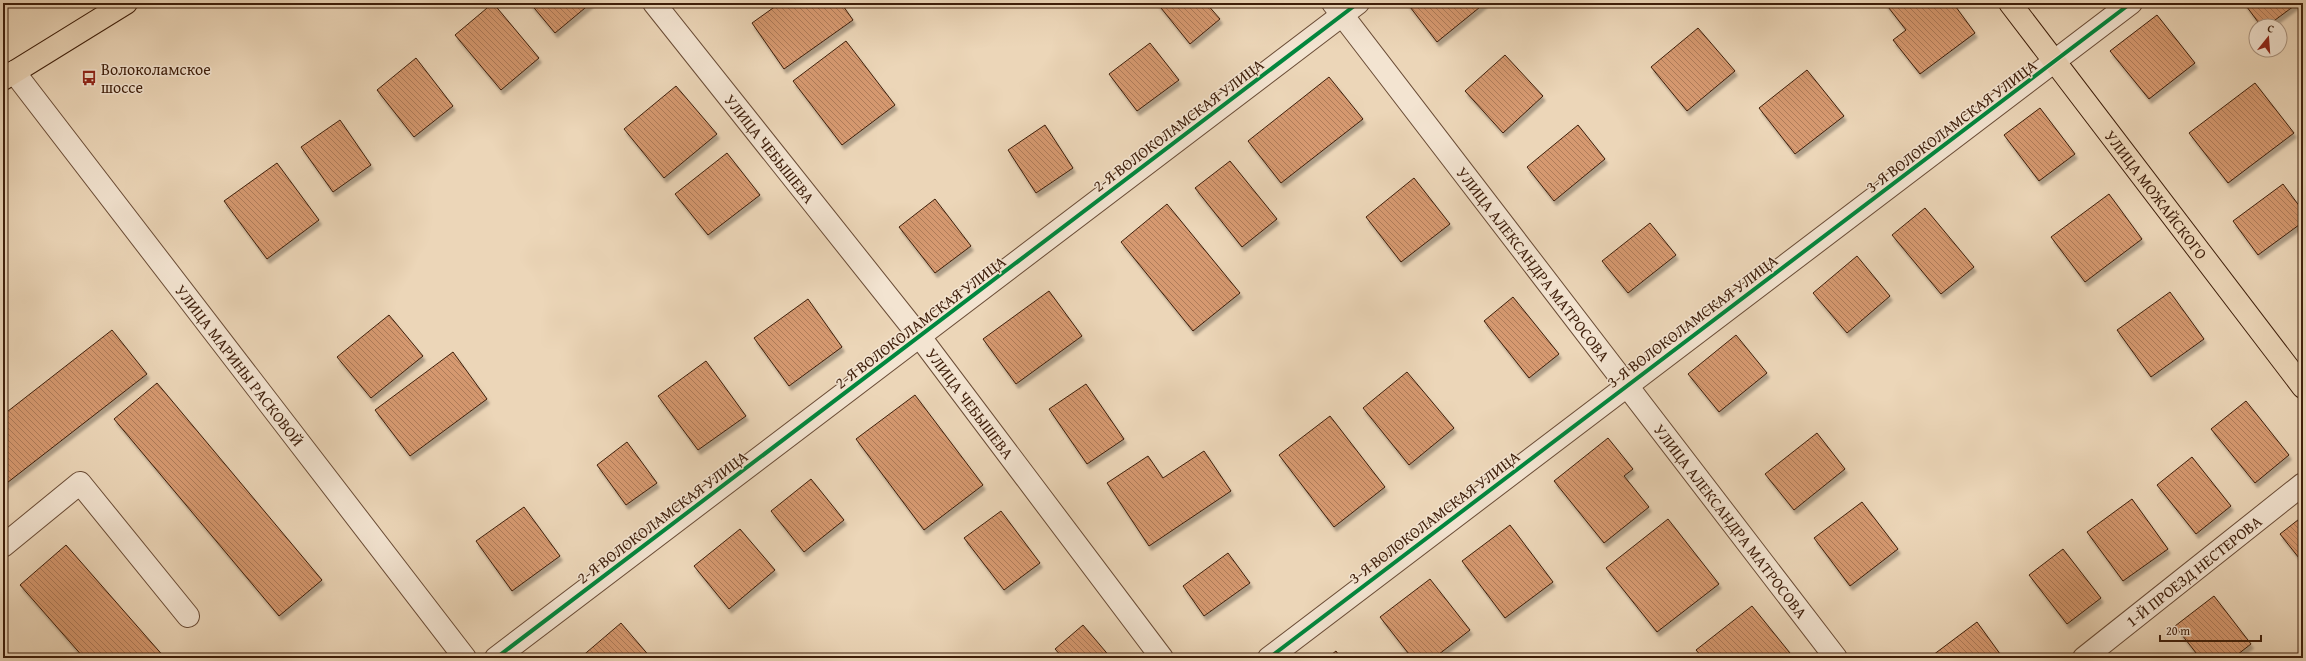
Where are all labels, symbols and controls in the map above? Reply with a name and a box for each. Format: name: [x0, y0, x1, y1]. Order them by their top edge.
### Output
north arrow: [2248, 18, 2288, 58]
text: С: [2266, 20, 2276, 37]
street label: 2-Я ВОЛОКОЛАМСКАЯ УЛИЦА: [1087, 52, 1269, 197]
street label: 3-Я ВОЛОКОЛАМСКАЯ УЛИЦА: [1860, 53, 2042, 198]
place label: Волоколамское шоссе: [101, 57, 211, 99]
bus stop icon: Волоколамское шоссе: [80, 69, 98, 87]
street label: УЛИЦА ЧЕБЫШЕВА: [719, 89, 821, 209]
street label: УЛИЦА МОЖАЙСКОГО: [2099, 125, 2214, 264]
street label: УЛИЦА АЛЕКСАНДРА МАТРОСОВА: [1451, 161, 1616, 367]
street label: 3-Я ВОЛОКОЛАМСКАЯ УЛИЦА: [1601, 248, 1783, 393]
street label: 2-Я ВОЛОКОЛАМСКАЯ УЛИЦА: [829, 249, 1011, 394]
street label: УЛИЦА МАРИНЫ РАСКОВОЙ: [170, 279, 310, 451]
street label: УЛИЦА ЧЕБЫШЕВА: [920, 343, 1020, 464]
street label: УЛИЦА АЛЕКСАНДРА МАТРОСОВА: [1648, 418, 1813, 624]
street label: 2-Я ВОЛОКОЛАМСКАЯ УЛИЦА: [571, 444, 753, 589]
street label: 3-Я ВОЛОКОЛАМСКАЯ УЛИЦА: [1343, 444, 1525, 589]
street label: 1-Й ПРОЕЗД НЕСТЕРОВА: [2120, 509, 2267, 633]
scale bar: [2160, 617, 2261, 643]
text: 20 m: [2166, 622, 2190, 639]

